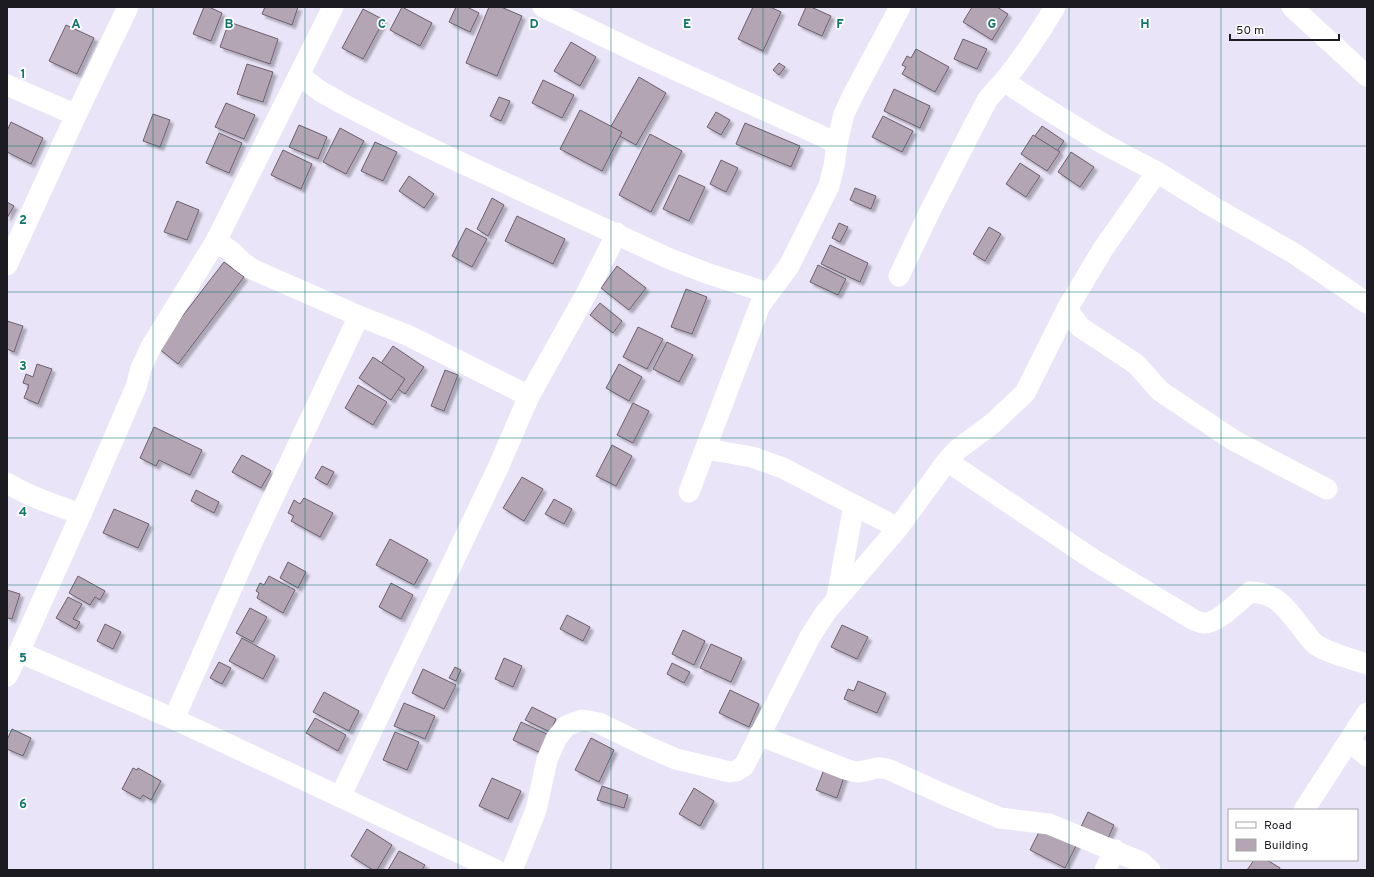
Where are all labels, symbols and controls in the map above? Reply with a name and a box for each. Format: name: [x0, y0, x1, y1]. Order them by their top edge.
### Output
scale bar: [1230, 16, 1339, 42]
text: A: [71, 17, 81, 33]
text: B: [225, 17, 234, 33]
text: C: [378, 17, 386, 33]
text: D: [529, 17, 539, 33]
text: E: [683, 17, 691, 33]
text: F: [836, 17, 844, 33]
text: G: [988, 17, 997, 33]
text: H: [1140, 17, 1150, 33]
text: 50 m: [1236, 23, 1264, 39]
text: 1: [20, 67, 26, 83]
text: 2: [19, 213, 27, 229]
text: 3: [19, 359, 27, 375]
text: 4: [19, 505, 27, 521]
text: 5: [19, 651, 27, 667]
text: 6: [19, 797, 27, 813]
legend: [1228, 809, 1358, 861]
text: Road: [1264, 818, 1292, 834]
text: Building: [1264, 838, 1308, 854]

